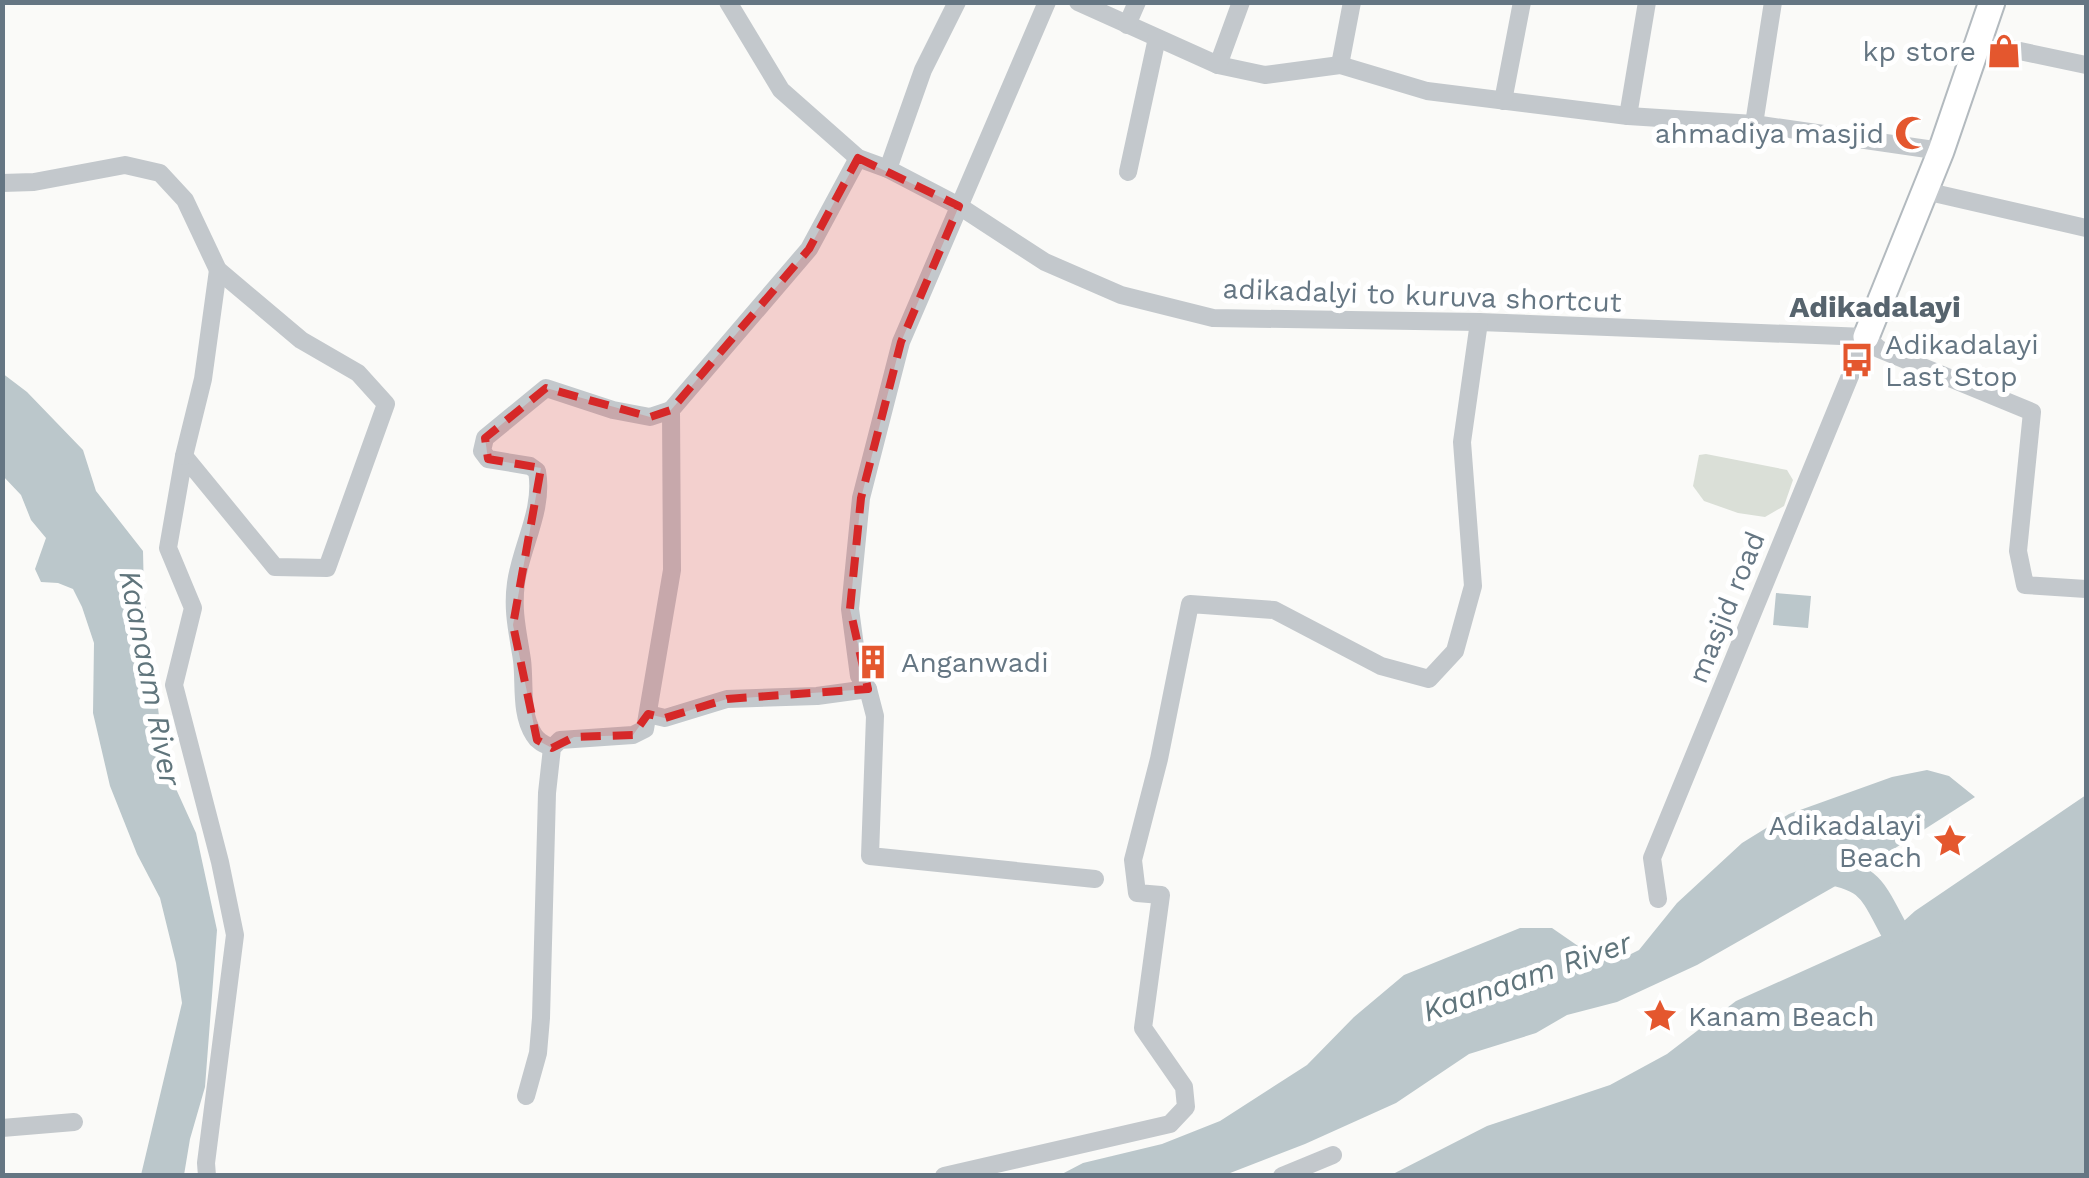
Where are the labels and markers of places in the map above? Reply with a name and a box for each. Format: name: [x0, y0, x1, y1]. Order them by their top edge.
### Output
shop icon: kp store: [1985, 32, 2023, 70]
place label: kp store: [1863, 35, 1976, 68]
mosque icon: ahmadiya masjid: [1893, 114, 1931, 152]
place label: ahmadiya masjid: [1655, 117, 1884, 150]
place label: Adikadalayi Last Stop: [1885, 328, 2039, 393]
bus stop icon: Adikadalayi Last Stop: [1838, 341, 1876, 379]
building icon: Anganwadi: [854, 643, 892, 681]
place label: Anganwadi: [901, 646, 1049, 679]
place label: Adikadalayi Beach: [1768, 809, 1922, 874]
place icon: Adikadalayi Beach: [1931, 822, 1969, 860]
place icon: Kanam Beach: [1641, 997, 1679, 1035]
place label: Kanam Beach: [1688, 1000, 1875, 1033]

